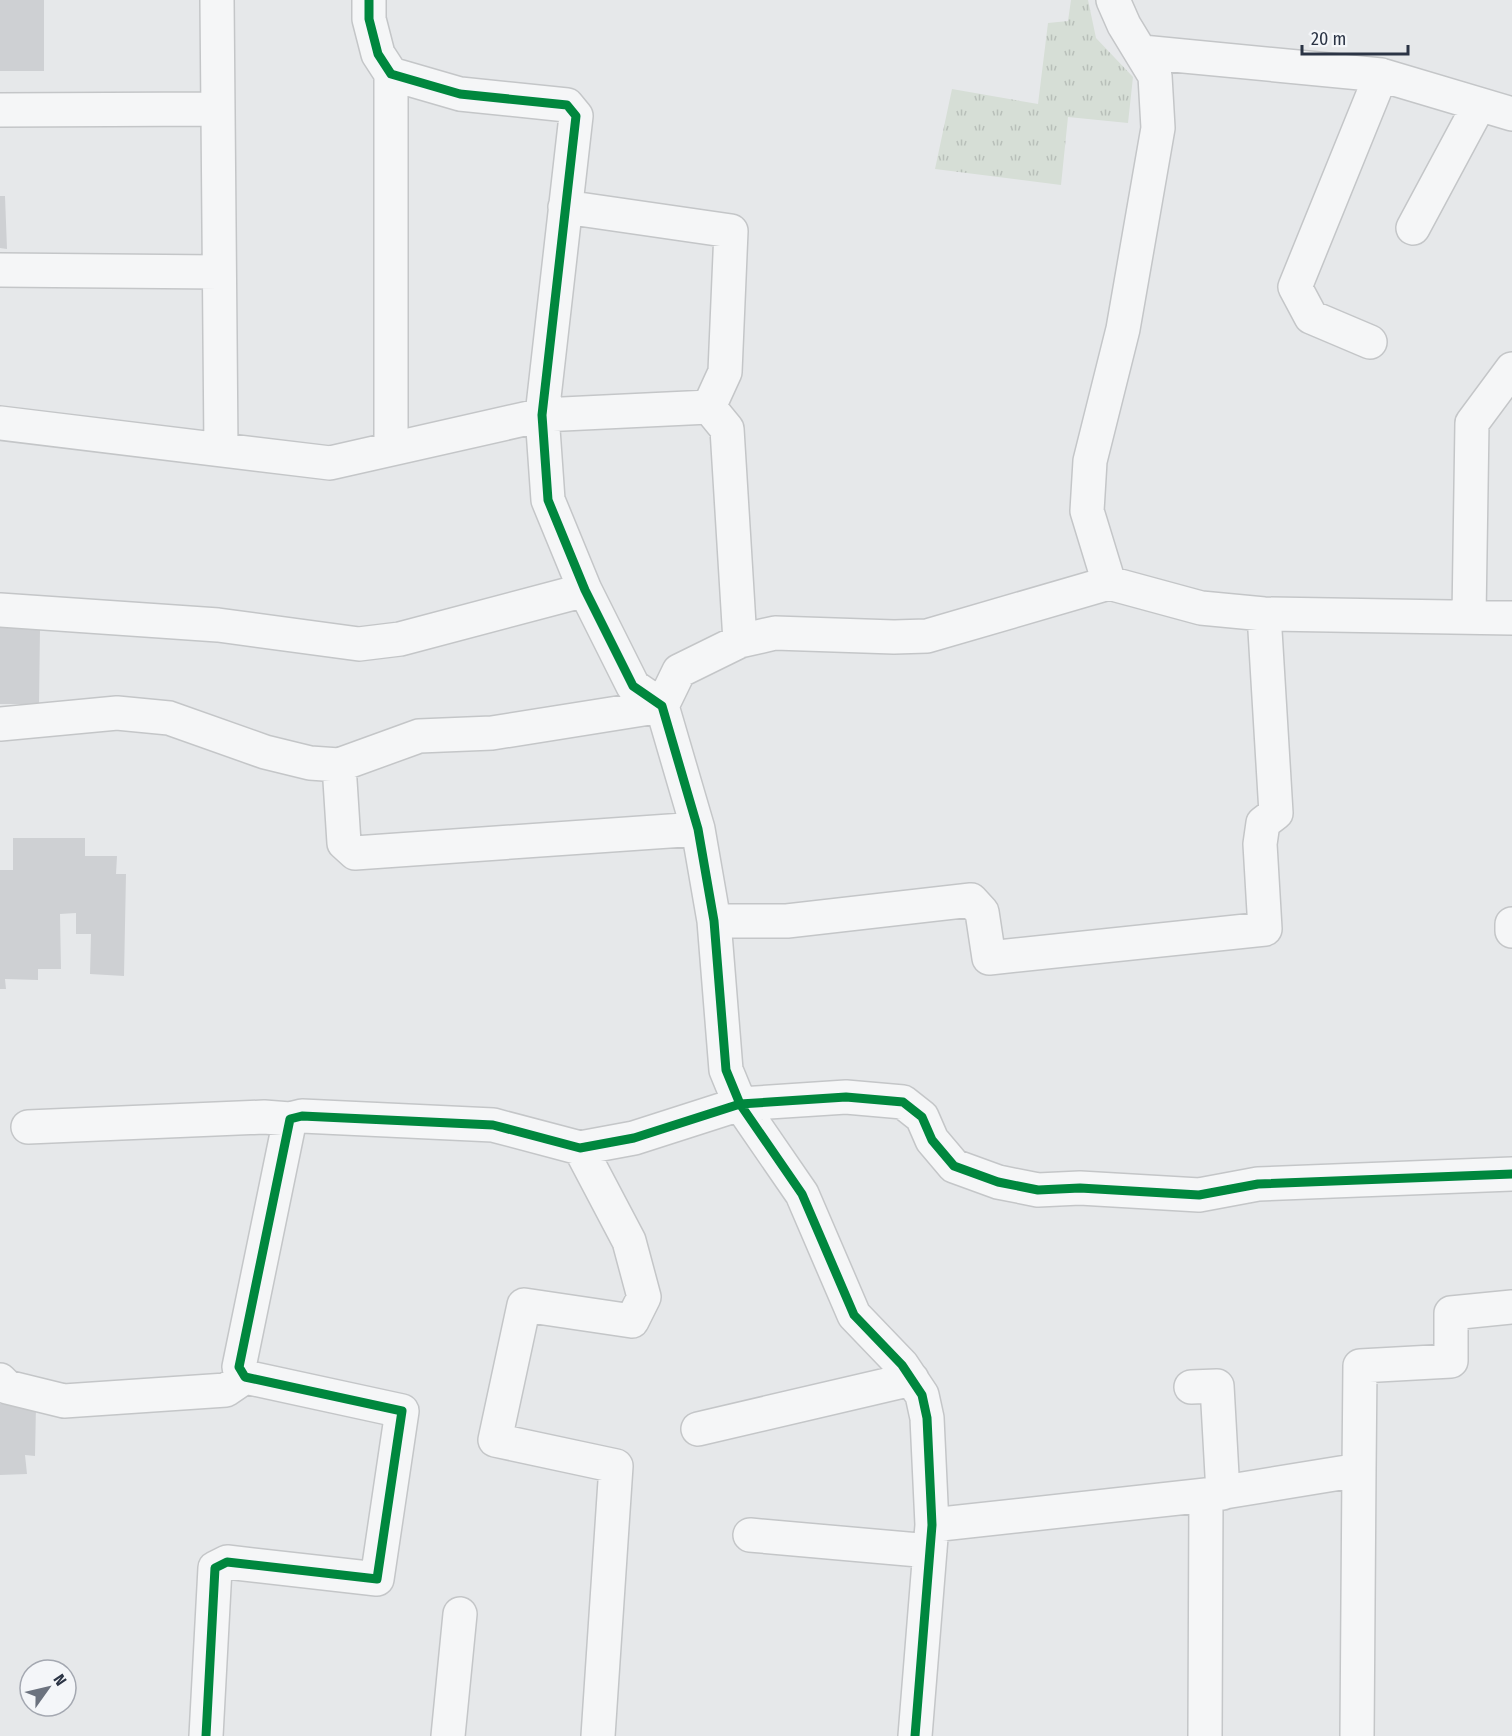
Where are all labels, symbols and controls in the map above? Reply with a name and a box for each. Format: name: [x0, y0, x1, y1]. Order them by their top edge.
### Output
scale bar: [1302, 18, 1408, 56]
text: 20 m: [1311, 28, 1346, 50]
north arrow: [18, 1658, 78, 1718]
text: N: [49, 1671, 71, 1689]

